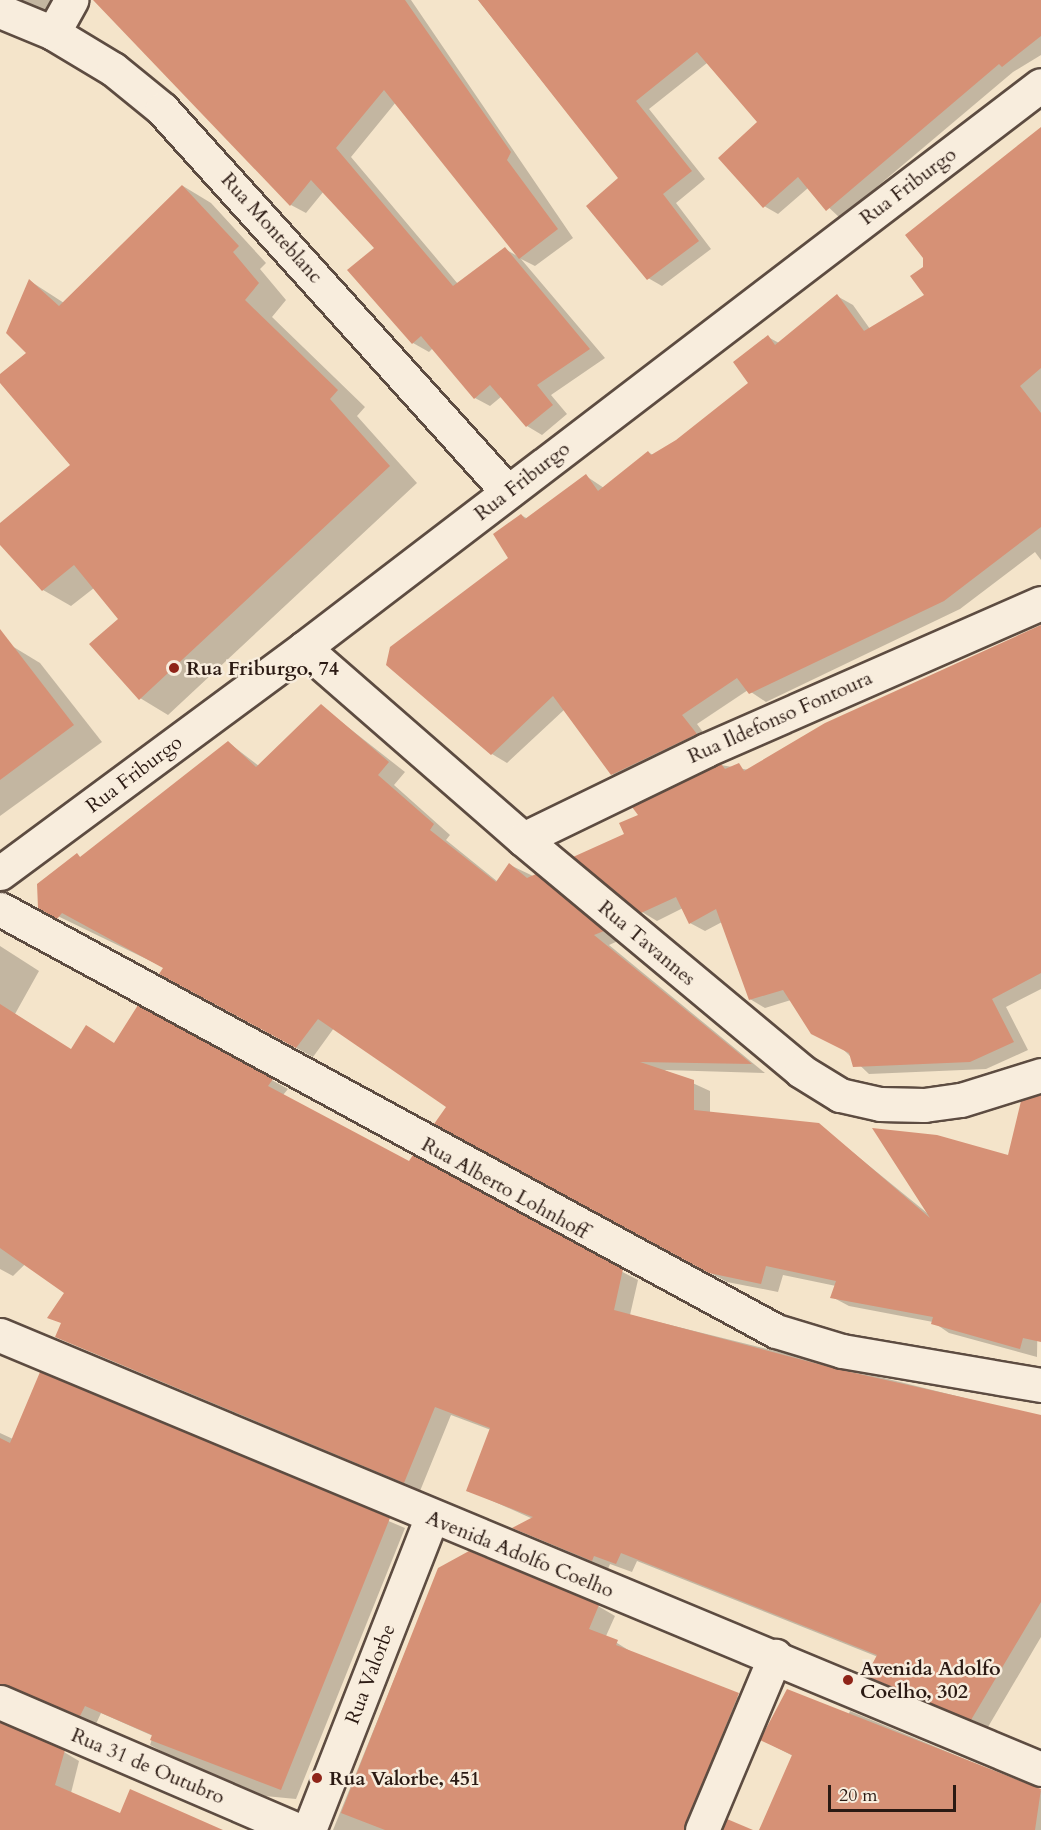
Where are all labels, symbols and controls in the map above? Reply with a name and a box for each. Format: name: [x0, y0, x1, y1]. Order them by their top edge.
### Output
street label: Rua Friburgo: [855, 142, 961, 230]
street label: Rua Monteblanc: [216, 168, 328, 288]
street label: Rua Friburgo: [470, 436, 574, 526]
place label: Rua Friburgo, 74: [186, 656, 339, 680]
marker: Rua Friburgo, 74: [167, 661, 181, 675]
street label: Rua Ildefonso Fontoura: [684, 666, 876, 768]
street label: Rua Friburgo: [81, 730, 187, 818]
street label: Rua Tavannes: [594, 895, 700, 991]
street label: Rua Alberto Lohnhoff: [417, 1132, 593, 1244]
street label: Avenida Adolfo Coelho: [423, 1505, 617, 1603]
street label: Rua Valorbe: [340, 1621, 400, 1727]
place label: Avenida Adolfo Coelho, 302: [860, 1656, 1001, 1703]
marker: Avenida Adolfo Coelho, 302: [841, 1673, 855, 1687]
street label: Rua 31 de Outubro: [68, 1723, 228, 1809]
place label: Rua Valorbe, 451: [329, 1766, 480, 1790]
marker: Rua Valorbe, 451: [310, 1771, 324, 1785]
scale bar: [831, 1773, 958, 1811]
text: 20 m: [839, 1783, 878, 1808]

